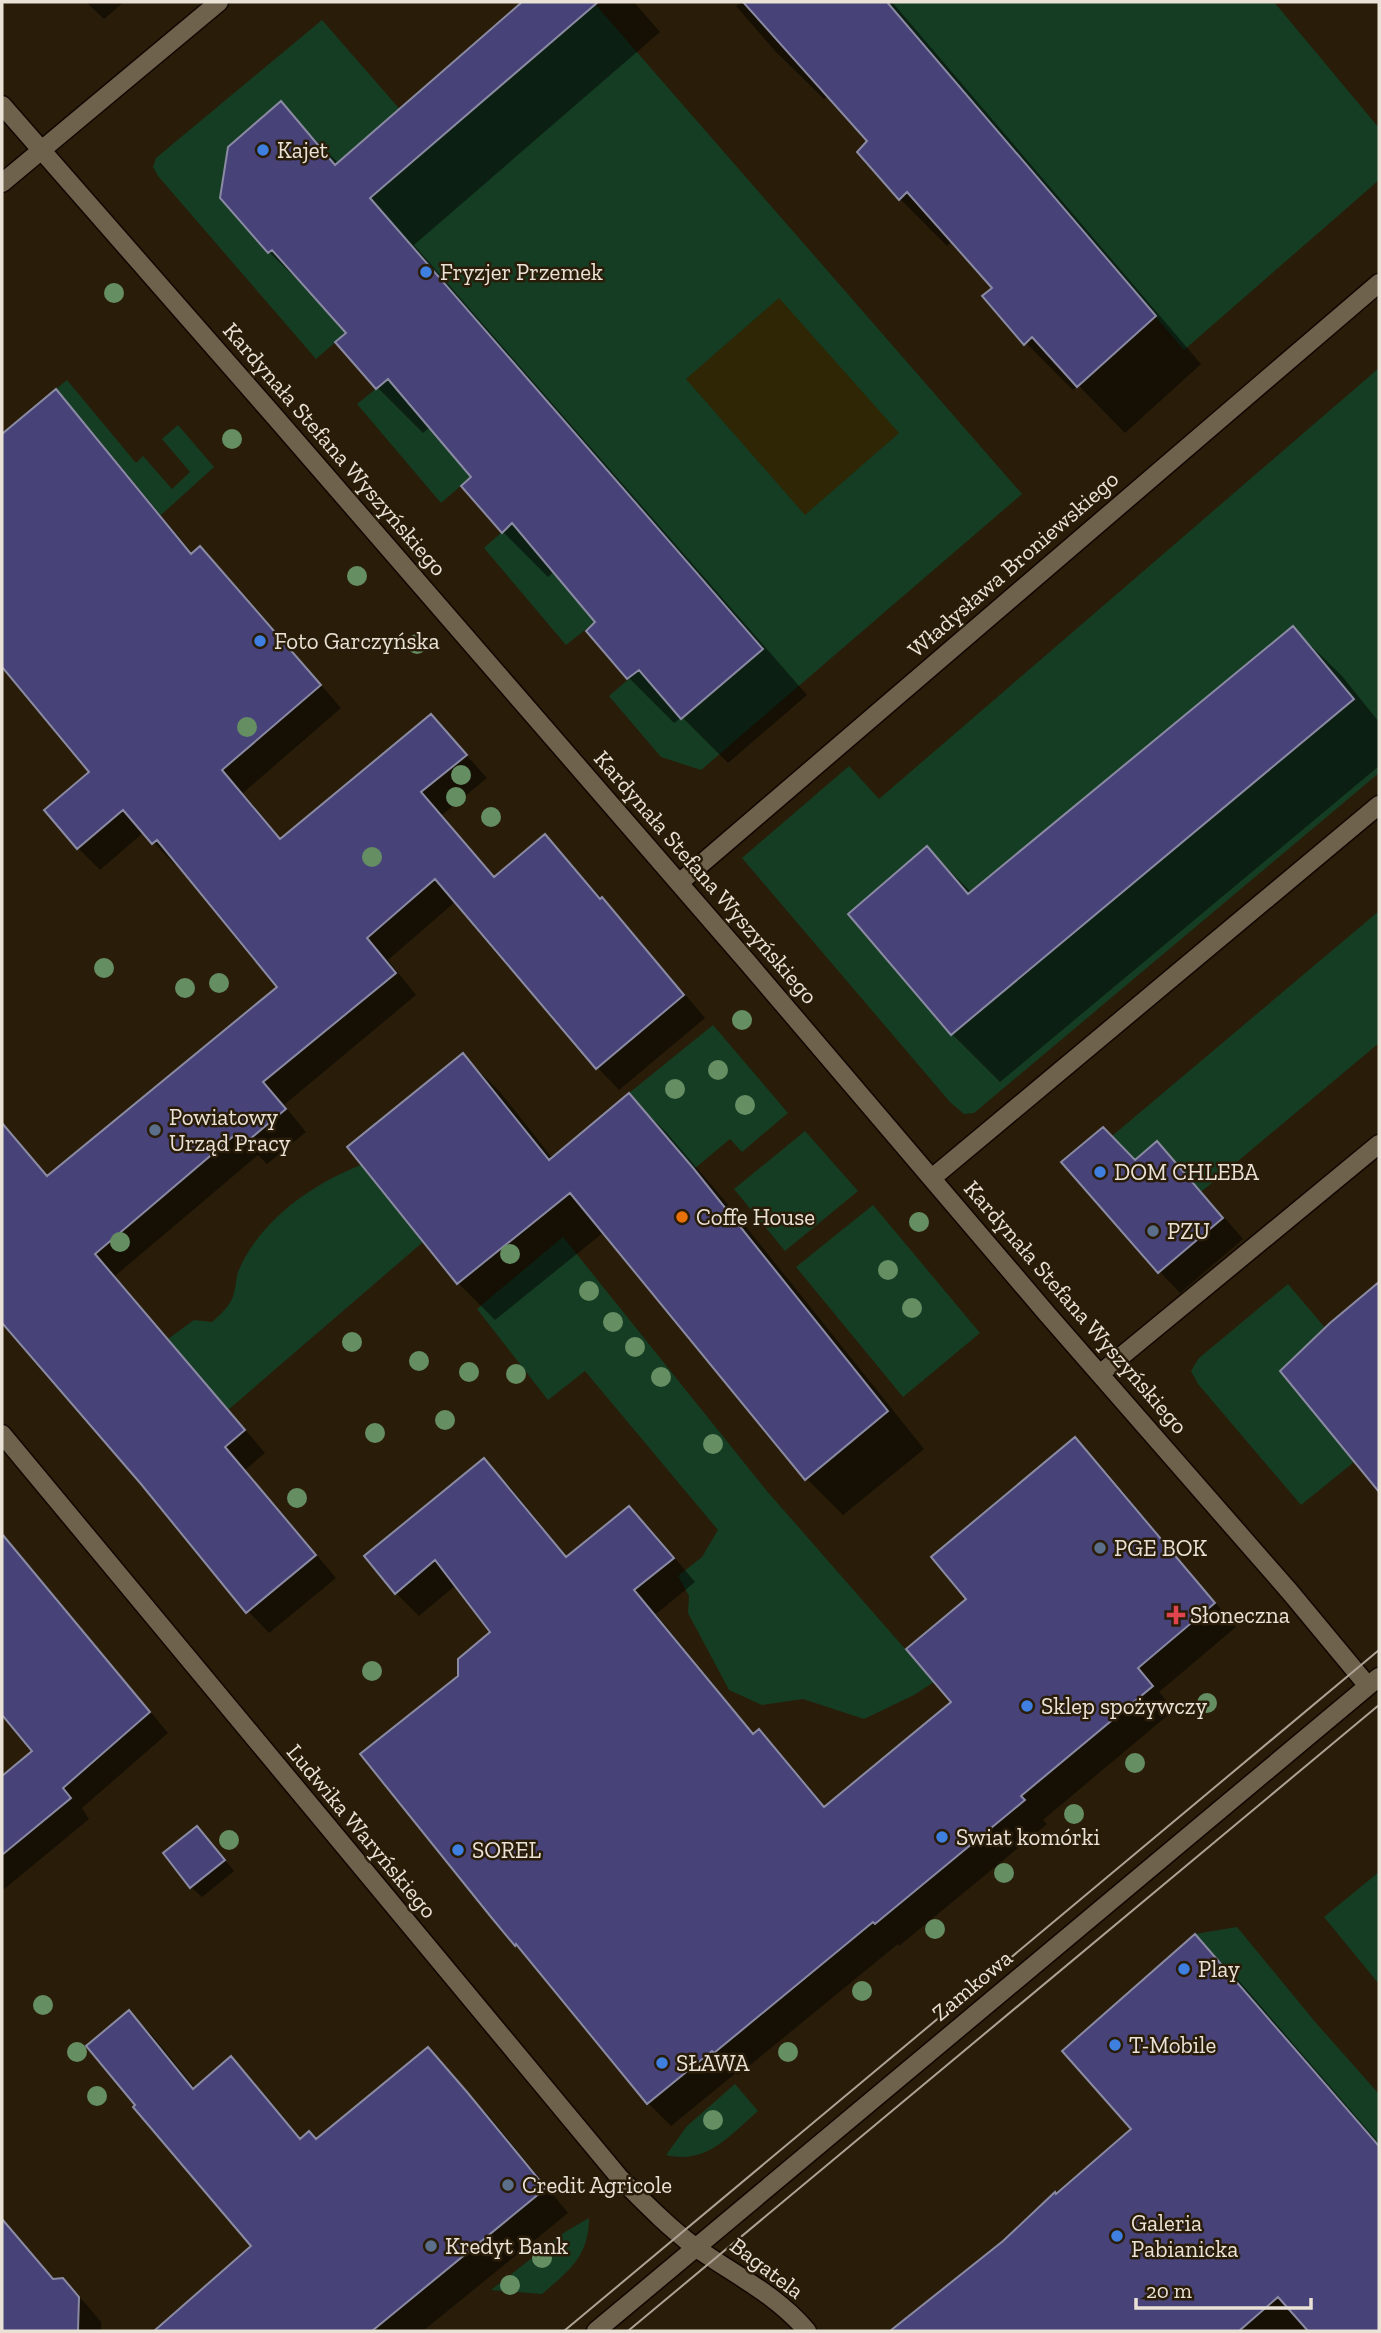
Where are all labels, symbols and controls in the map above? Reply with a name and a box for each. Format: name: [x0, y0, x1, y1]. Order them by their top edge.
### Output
place label: Kajet: [277, 136, 328, 164]
marker: Kajet: [255, 142, 271, 158]
place label: Fryzjer Przemek: [440, 258, 603, 286]
marker: Fryzjer Przemek: [418, 264, 434, 280]
street label: Kardynała Stefana Wyszyńskiego: [217, 316, 453, 582]
street label: Władysława Broniewskiego: [902, 465, 1124, 663]
place label: Foto Garczyńska: [274, 627, 440, 655]
marker: Foto Garczyńska: [252, 633, 268, 649]
street label: Kardynała Stefana Wyszyńskiego: [588, 744, 824, 1010]
place label: Powiatowy Urząd Pracy: [169, 1103, 291, 1157]
marker: Powiatowy Urząd Pracy: [147, 1122, 163, 1138]
place label: DOM CHLEBA: [1114, 1158, 1260, 1186]
marker: DOM CHLEBA: [1092, 1164, 1108, 1180]
street label: Kardynała Stefana Wyszyńskiego: [958, 1174, 1194, 1440]
place label: Coffe House: [696, 1203, 815, 1231]
marker: Coffe House: [674, 1209, 690, 1225]
place label: PZU: [1167, 1217, 1210, 1245]
marker: PZU: [1145, 1223, 1161, 1239]
place label: PGE BOK: [1114, 1534, 1207, 1562]
marker: PGE BOK: [1092, 1540, 1108, 1556]
place label: Słoneczna: [1190, 1601, 1290, 1629]
marker: Słoneczna: [1168, 1607, 1184, 1623]
place label: Sklep spożywczy: [1041, 1692, 1207, 1720]
marker: Sklep spożywczy: [1019, 1698, 1035, 1714]
street label: Ludwika Waryńskiego: [281, 1738, 443, 1924]
place label: Swiat komórki: [956, 1823, 1100, 1851]
marker: Swiat komórki: [934, 1829, 950, 1845]
place label: SOREL: [472, 1836, 541, 1864]
marker: SOREL: [450, 1842, 466, 1858]
street label: Zamkowa: [926, 1943, 1018, 2027]
place label: Play: [1198, 1955, 1240, 1983]
marker: Play: [1176, 1961, 1192, 1977]
place label: T-Mobile: [1129, 2031, 1216, 2059]
marker: T-Mobile: [1107, 2037, 1123, 2053]
place label: SŁAWA: [676, 2049, 750, 2077]
marker: SŁAWA: [654, 2055, 670, 2071]
place label: Credit Agricole: [522, 2171, 672, 2199]
marker: Credit Agricole: [500, 2177, 516, 2193]
place label: Galeria Pabianicka: [1131, 2209, 1238, 2263]
marker: Galeria Pabianicka: [1109, 2228, 1125, 2244]
street label: Bagatela: [725, 2231, 809, 2305]
place label: Kredyt Bank: [445, 2232, 568, 2260]
marker: Kredyt Bank: [423, 2238, 439, 2254]
scale bar: [1136, 2266, 1311, 2310]
text: 20 m: [1146, 2278, 1192, 2303]

